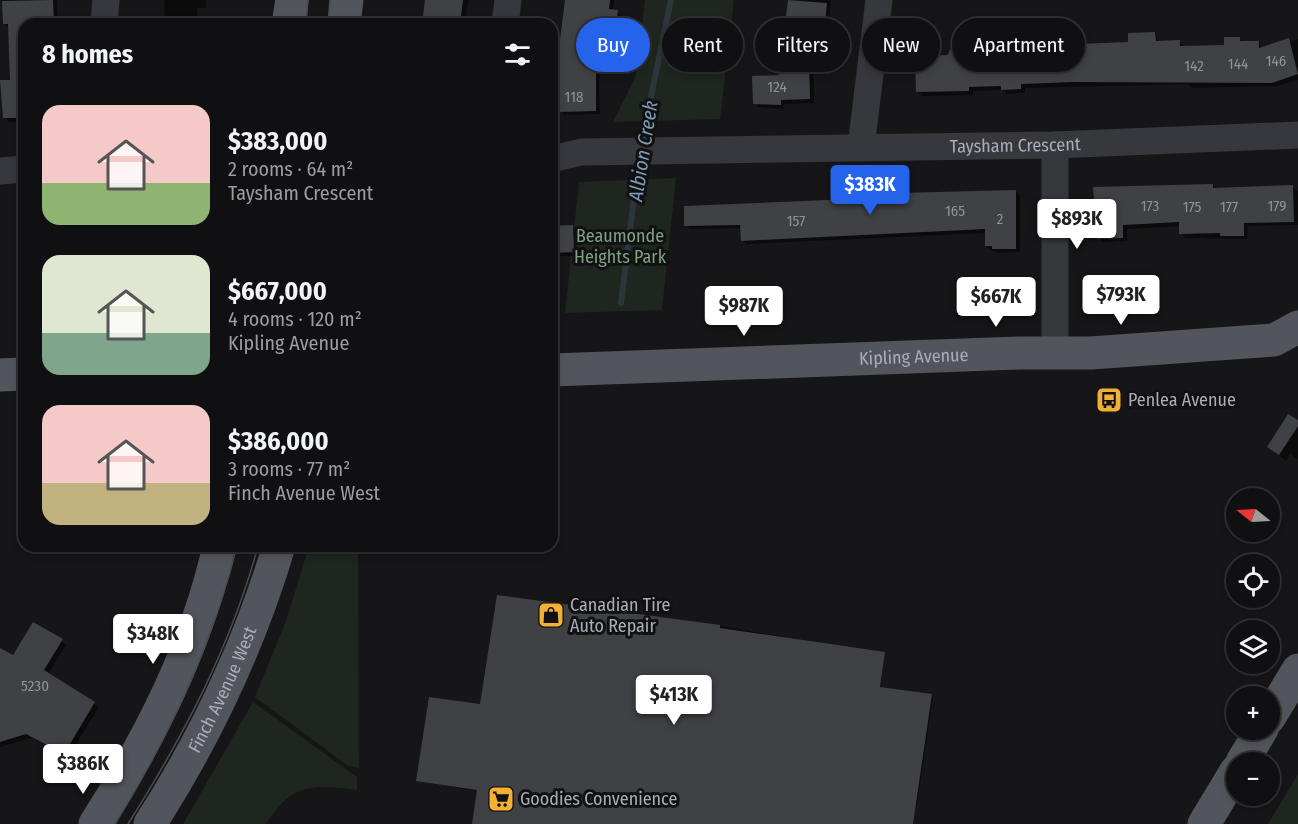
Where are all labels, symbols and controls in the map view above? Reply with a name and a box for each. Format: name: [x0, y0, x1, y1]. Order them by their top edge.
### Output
chip: Buy: [576, 18, 650, 72]
chip: Rent: [662, 18, 743, 72]
chip: Filters: [755, 18, 850, 72]
chip: New: [862, 18, 940, 72]
chip: Apartment: [952, 18, 1085, 72]
icon: filters: [501, 38, 534, 71]
text: 8 homes: [42, 39, 133, 70]
house number: 146: [1266, 52, 1286, 70]
house number: 144: [1228, 55, 1248, 73]
house number: 142: [1184, 57, 1204, 75]
house number: 124: [767, 78, 787, 96]
house number: 118: [565, 88, 584, 106]
water label: Albion Creek: [623, 99, 663, 204]
text: $383,000: [228, 126, 327, 157]
icon: home: [90, 129, 162, 201]
street label: Taysham Crescent: [950, 133, 1081, 158]
text: 2 rooms · 64 m²: [228, 157, 353, 181]
pin: $383K: [828, 165, 912, 216]
text: $383K: [844, 172, 896, 196]
text: Taysham Crescent: [228, 181, 373, 205]
house number: 173: [1141, 197, 1160, 215]
house number: 179: [1268, 197, 1287, 215]
house number: 175: [1183, 198, 1201, 216]
house number: 177: [1220, 198, 1238, 216]
pin: $893K: [1035, 199, 1119, 250]
house number: 165: [945, 202, 965, 220]
text: $893K: [1051, 206, 1103, 230]
house number: 2: [997, 210, 1004, 228]
house number: 157: [787, 212, 805, 230]
park label: Beaumonde Heights Park: [574, 225, 667, 268]
pin: $793K: [1079, 275, 1163, 326]
text: $667,000: [228, 276, 327, 307]
pin: $667K: [954, 277, 1038, 328]
icon: home: [90, 279, 162, 351]
text: $793K: [1096, 282, 1146, 306]
text: $667K: [971, 284, 1021, 308]
pin: $987K: [702, 286, 786, 337]
text: $987K: [719, 293, 769, 317]
text: 4 rooms · 120 m²: [228, 307, 362, 331]
text: Kipling Avenue: [228, 331, 349, 355]
street label: Kipling Avenue: [859, 344, 969, 370]
bus stop icon: Penlea Avenue: [1094, 385, 1124, 415]
place label: Penlea Avenue: [1128, 389, 1236, 411]
text: $386,000: [228, 426, 329, 457]
icon: home: [90, 429, 162, 501]
text: 3 rooms · 77 m²: [228, 457, 350, 481]
text: Finch Avenue West: [228, 481, 380, 505]
north arrow: [1226, 488, 1280, 542]
map controls: [1226, 488, 1280, 806]
button: locate: [1226, 554, 1280, 608]
place label: Canadian Tire Auto Repair: [570, 594, 670, 637]
shop icon: Canadian Tire Auto Repair: [536, 600, 566, 630]
pin: $348K: [111, 614, 195, 665]
button: layers: [1226, 620, 1280, 674]
text: $348K: [127, 621, 179, 645]
street label: Finch Avenue West: [184, 623, 261, 757]
pin: $413K: [632, 675, 716, 726]
house number: 5230: [21, 677, 49, 695]
text: $413K: [650, 682, 698, 706]
button: +: [1226, 686, 1280, 740]
pin: $386K: [41, 744, 125, 795]
text: $386K: [57, 751, 109, 775]
button: −: [1226, 752, 1280, 806]
supermarket icon: Goodies Convenience: [486, 784, 516, 814]
place label: Goodies Convenience: [520, 788, 677, 810]

